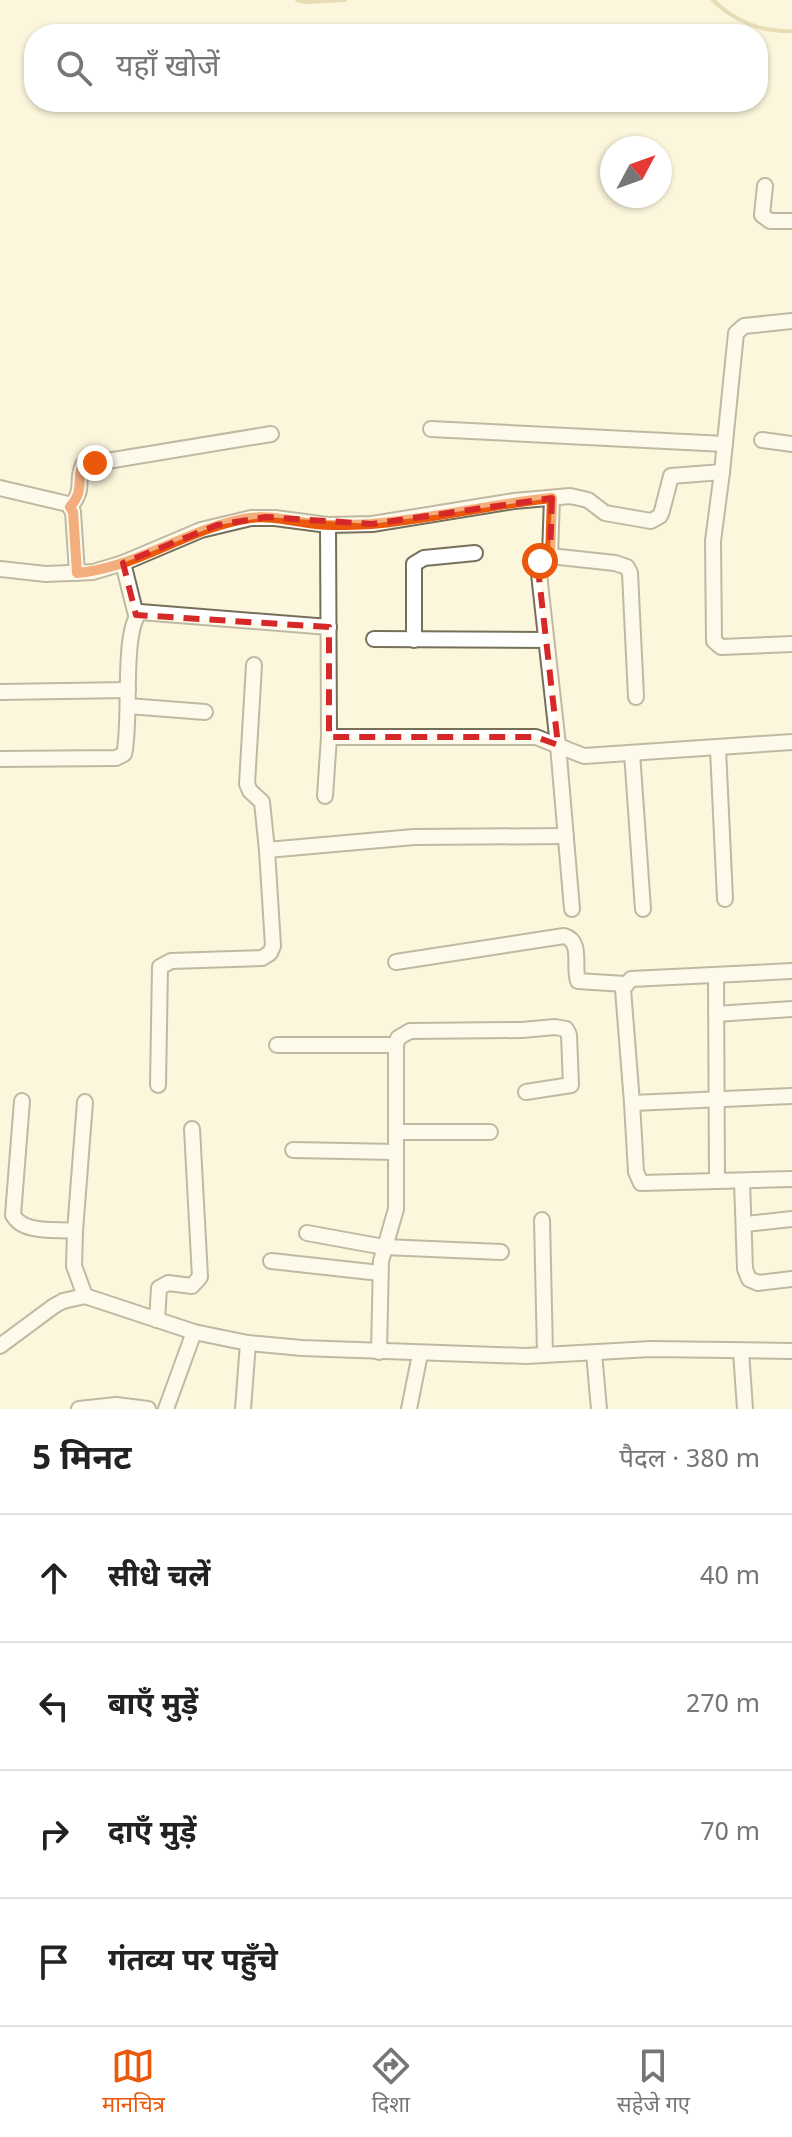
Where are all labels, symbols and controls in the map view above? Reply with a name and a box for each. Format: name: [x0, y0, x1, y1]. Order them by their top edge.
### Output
search box: [24, 24, 768, 112]
icon: search: [52, 46, 96, 90]
text: यहाँ खोजें: [116, 49, 219, 88]
north arrow: [600, 136, 672, 208]
route end: [77, 445, 113, 481]
route start: [522, 543, 558, 579]
text: 5 मिनट: [32, 1439, 131, 1483]
text: पैदल · 380 m: [619, 1444, 760, 1478]
icon: ahead: [32, 1556, 76, 1600]
text: सीधे चलें: [108, 1559, 210, 1598]
text: 40 m: [700, 1561, 760, 1595]
icon: left: [32, 1684, 76, 1728]
text: बाएँ मुड़ें: [108, 1687, 198, 1726]
text: 270 m: [686, 1689, 760, 1723]
icon: right: [32, 1812, 76, 1856]
text: दाएँ मुड़ें: [108, 1815, 196, 1854]
text: 70 m: [700, 1817, 760, 1851]
icon: arrive: [32, 1940, 76, 1984]
text: गंतव्य पर पहुँचे: [108, 1943, 278, 1982]
tab: मानचित्र: [102, 2044, 165, 2121]
tab: दिशा: [369, 2044, 413, 2121]
tab: सहेजे गए: [617, 2044, 690, 2121]

